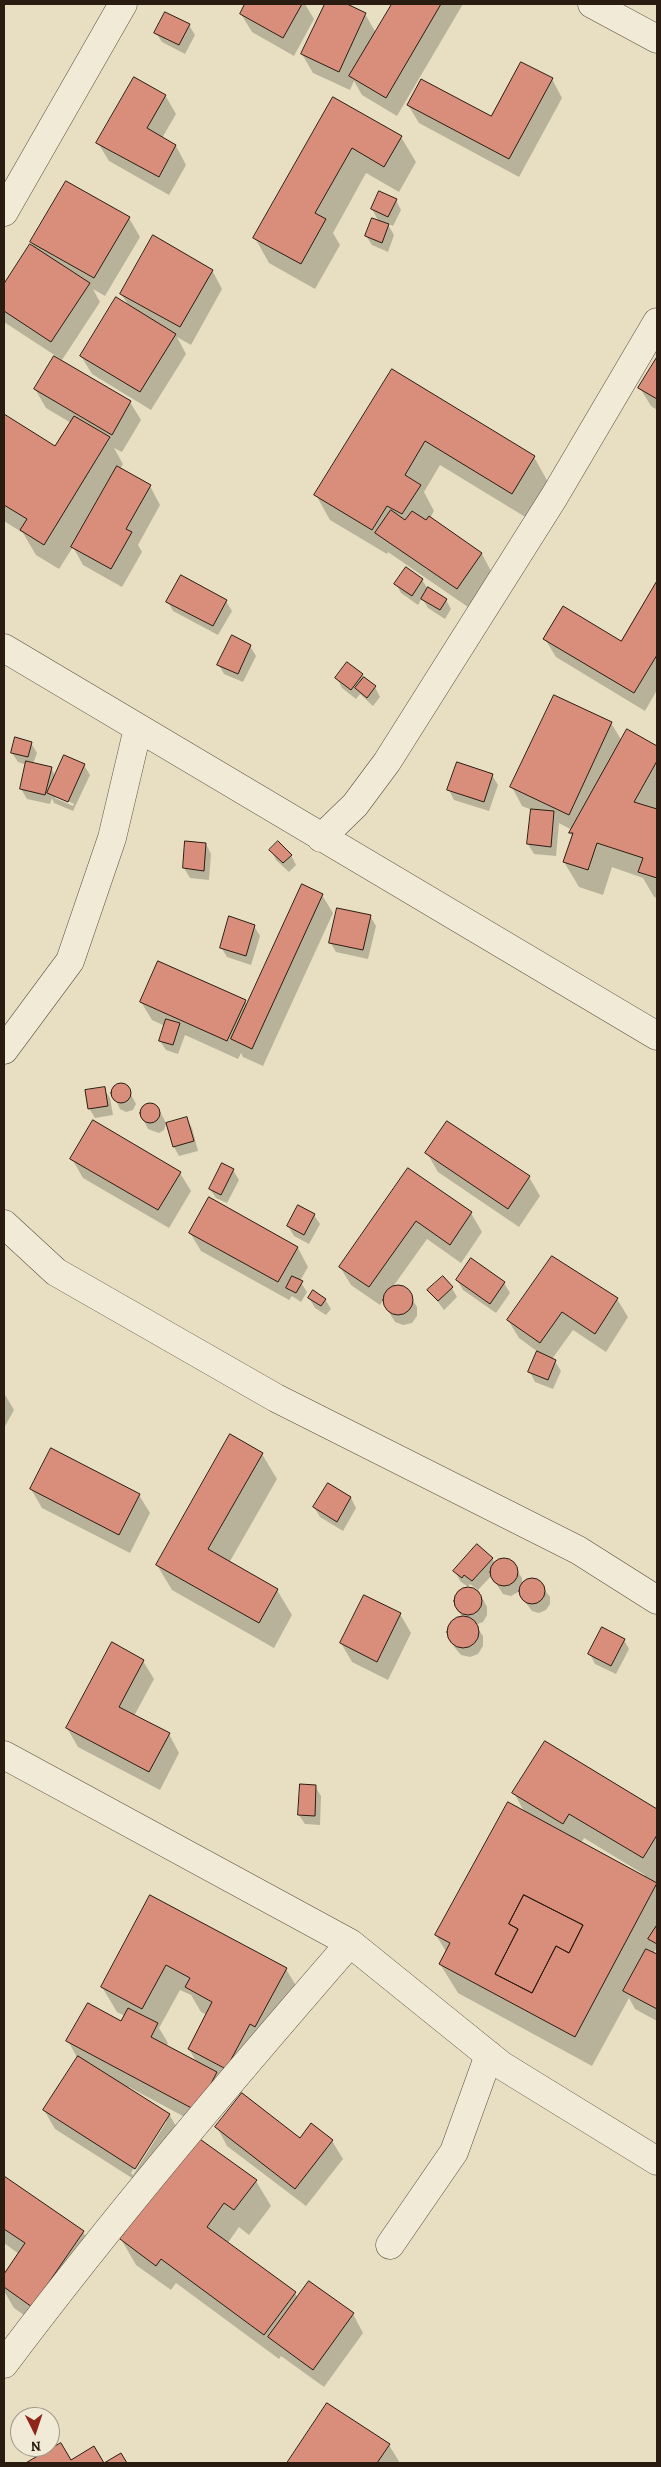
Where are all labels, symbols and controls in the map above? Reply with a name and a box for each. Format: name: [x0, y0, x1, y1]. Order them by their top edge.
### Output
north arrow: [10, 2407, 60, 2457]
text: N: [30, 2437, 42, 2456]

